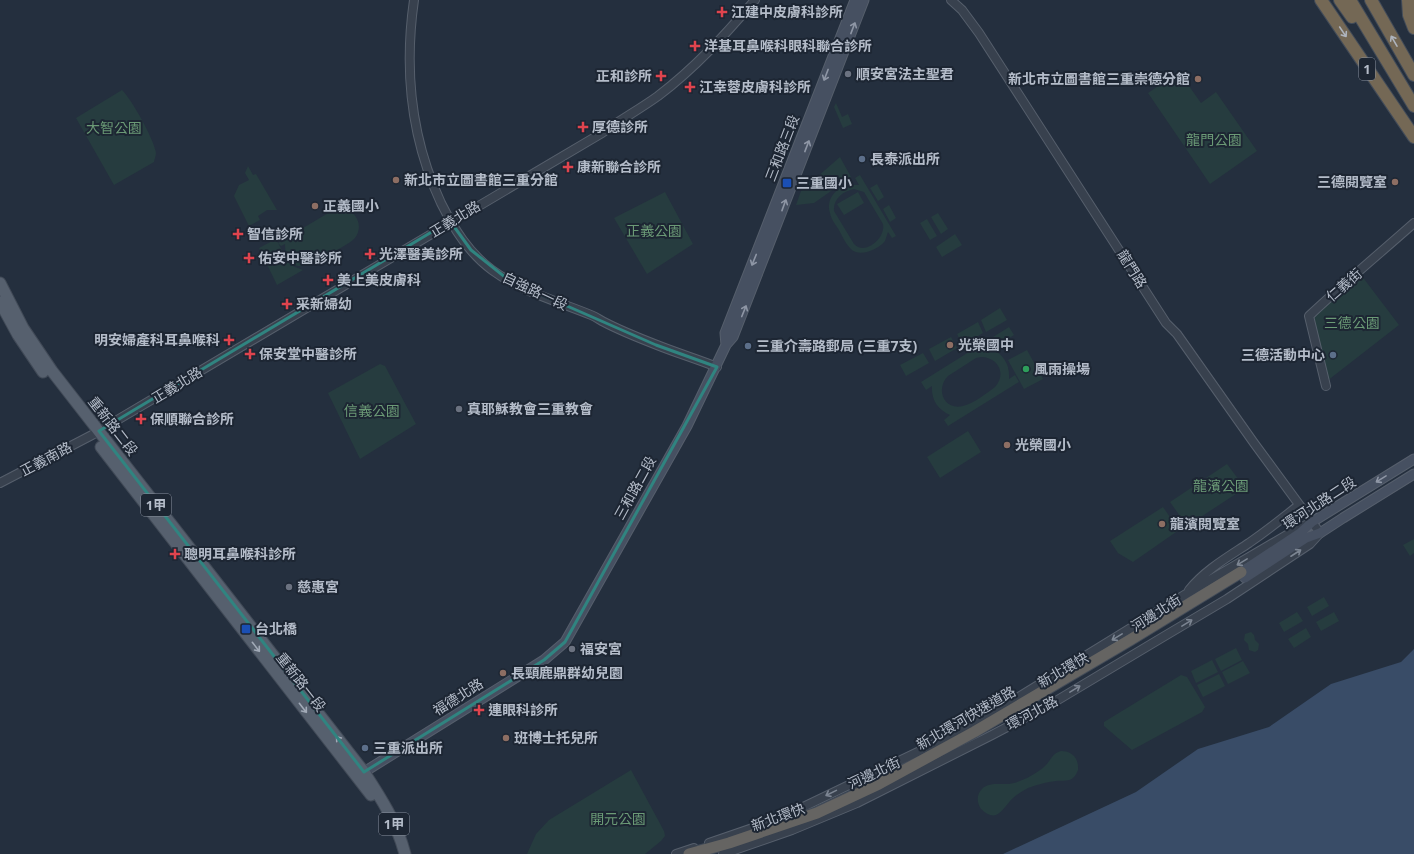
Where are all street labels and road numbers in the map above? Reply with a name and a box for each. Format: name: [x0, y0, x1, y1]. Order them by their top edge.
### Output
road number: 1: [1359, 58, 1375, 80]
street label: 三和路三段: [760, 112, 803, 184]
street label: 正義北路: [426, 196, 484, 241]
street label: 龍門路: [1113, 246, 1152, 292]
street label: 仁義街: [1322, 264, 1366, 306]
street label: 自強路一段: [499, 267, 571, 314]
street label: 正義北路: [148, 362, 206, 407]
street label: 重新路二段: [84, 392, 142, 459]
street label: 正義南路: [17, 437, 75, 480]
street label: 三和路二段: [609, 453, 660, 523]
street label: 環河北路二段: [1278, 472, 1359, 533]
road number: 1甲: [141, 494, 171, 516]
street label: 河邊北街: [1127, 590, 1185, 635]
street label: 新北環快: [1034, 647, 1092, 692]
street label: 重新路一段: [272, 648, 330, 715]
street label: 福德北路: [429, 674, 487, 719]
street label: 新北環河快速道路: [913, 681, 1019, 754]
street label: 環河北路: [1003, 691, 1061, 734]
street label: 河邊北街: [844, 752, 903, 793]
street label: 新北環快: [748, 798, 807, 835]
road number: 1甲: [379, 813, 409, 835]

